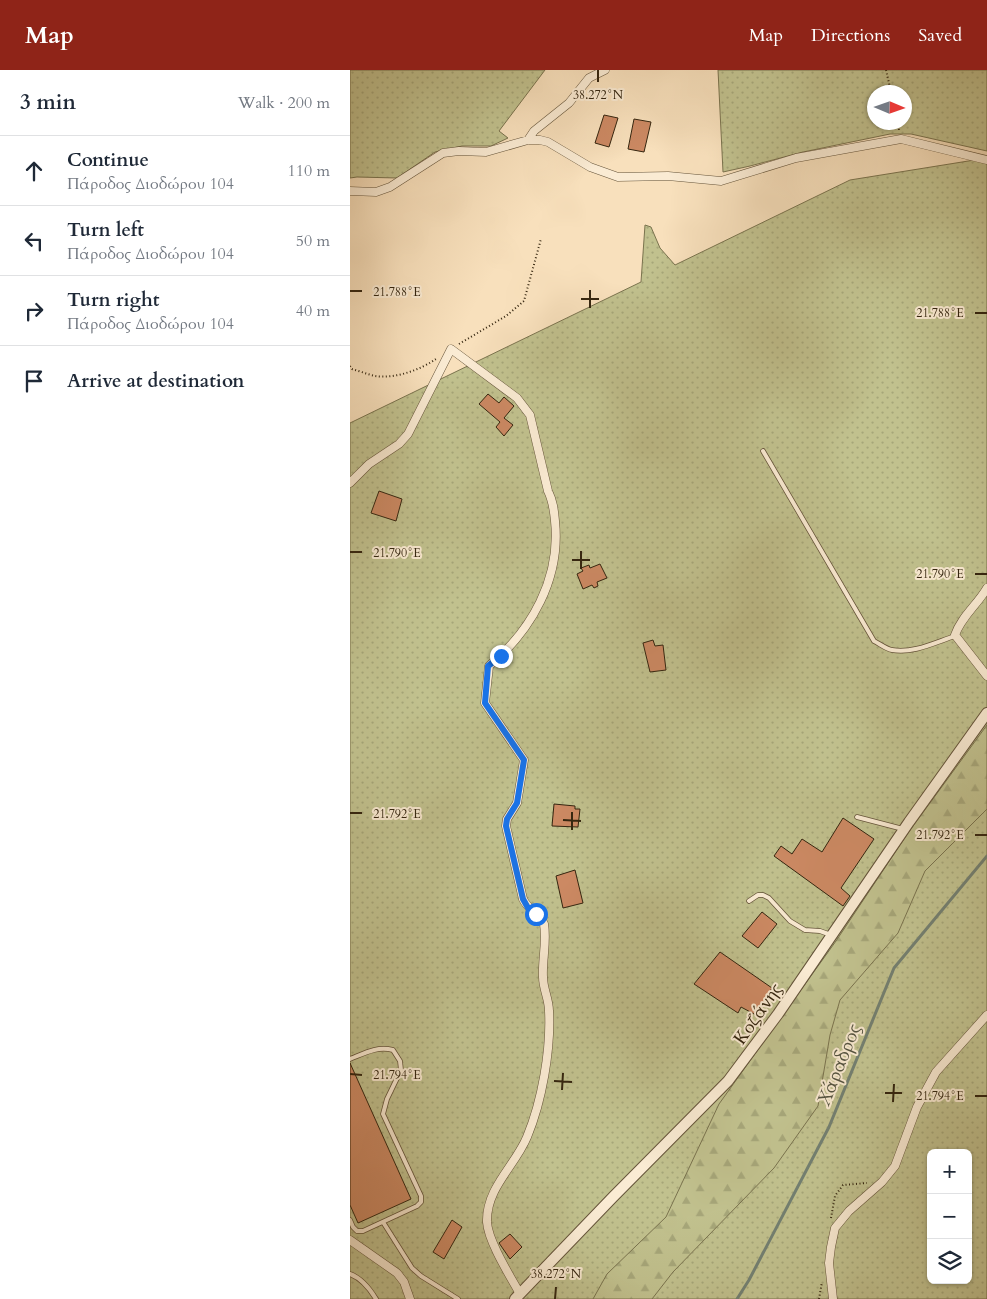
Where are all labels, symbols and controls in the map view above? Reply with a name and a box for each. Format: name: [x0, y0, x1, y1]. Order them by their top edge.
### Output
text: Map: [25, 19, 74, 52]
text: Map: [749, 23, 783, 48]
text: Directions: [811, 23, 890, 48]
text: Saved: [918, 23, 962, 48]
north arrow: [867, 85, 912, 130]
text: 38.272°N: [573, 87, 624, 103]
text: 3 min: [20, 88, 76, 117]
text: Walk · 200 m: [238, 92, 330, 114]
text: Continue: [67, 147, 149, 173]
icon: ahead: [20, 157, 48, 185]
text: 110 m: [288, 160, 330, 182]
text: Πάροδος Διοδώρου 104: [67, 173, 234, 195]
text: Turn left: [67, 217, 144, 243]
icon: left: [20, 227, 48, 255]
text: 50 m: [296, 230, 330, 252]
text: Πάροδος Διοδώρου 104: [67, 243, 234, 265]
text: 21.788°E: [373, 284, 421, 300]
text: Turn right: [67, 287, 159, 313]
icon: right: [20, 297, 48, 325]
text: 40 m: [296, 300, 330, 322]
text: 21.788°E: [916, 305, 964, 321]
text: Πάροδος Διοδώρου 104: [67, 313, 234, 335]
icon: arrive: [20, 367, 48, 395]
text: Arrive at destination: [67, 368, 244, 394]
text: 21.790°E: [373, 545, 421, 561]
text: 21.790°E: [916, 566, 964, 582]
route end: [490, 645, 513, 668]
text: 21.792°E: [373, 806, 421, 822]
text: 21.792°E: [916, 827, 964, 843]
route start: [525, 903, 548, 926]
street label: Κοζάνης: [728, 978, 788, 1050]
water label: Χάραδρος: [811, 1020, 867, 1110]
text: 21.794°E: [373, 1067, 421, 1083]
text: 21.794°E: [916, 1088, 964, 1104]
map controls: [927, 1149, 972, 1284]
button: +: [927, 1149, 972, 1194]
button: −: [927, 1194, 972, 1239]
button: layers: [927, 1239, 972, 1284]
text: 38.272°N: [531, 1266, 582, 1282]

